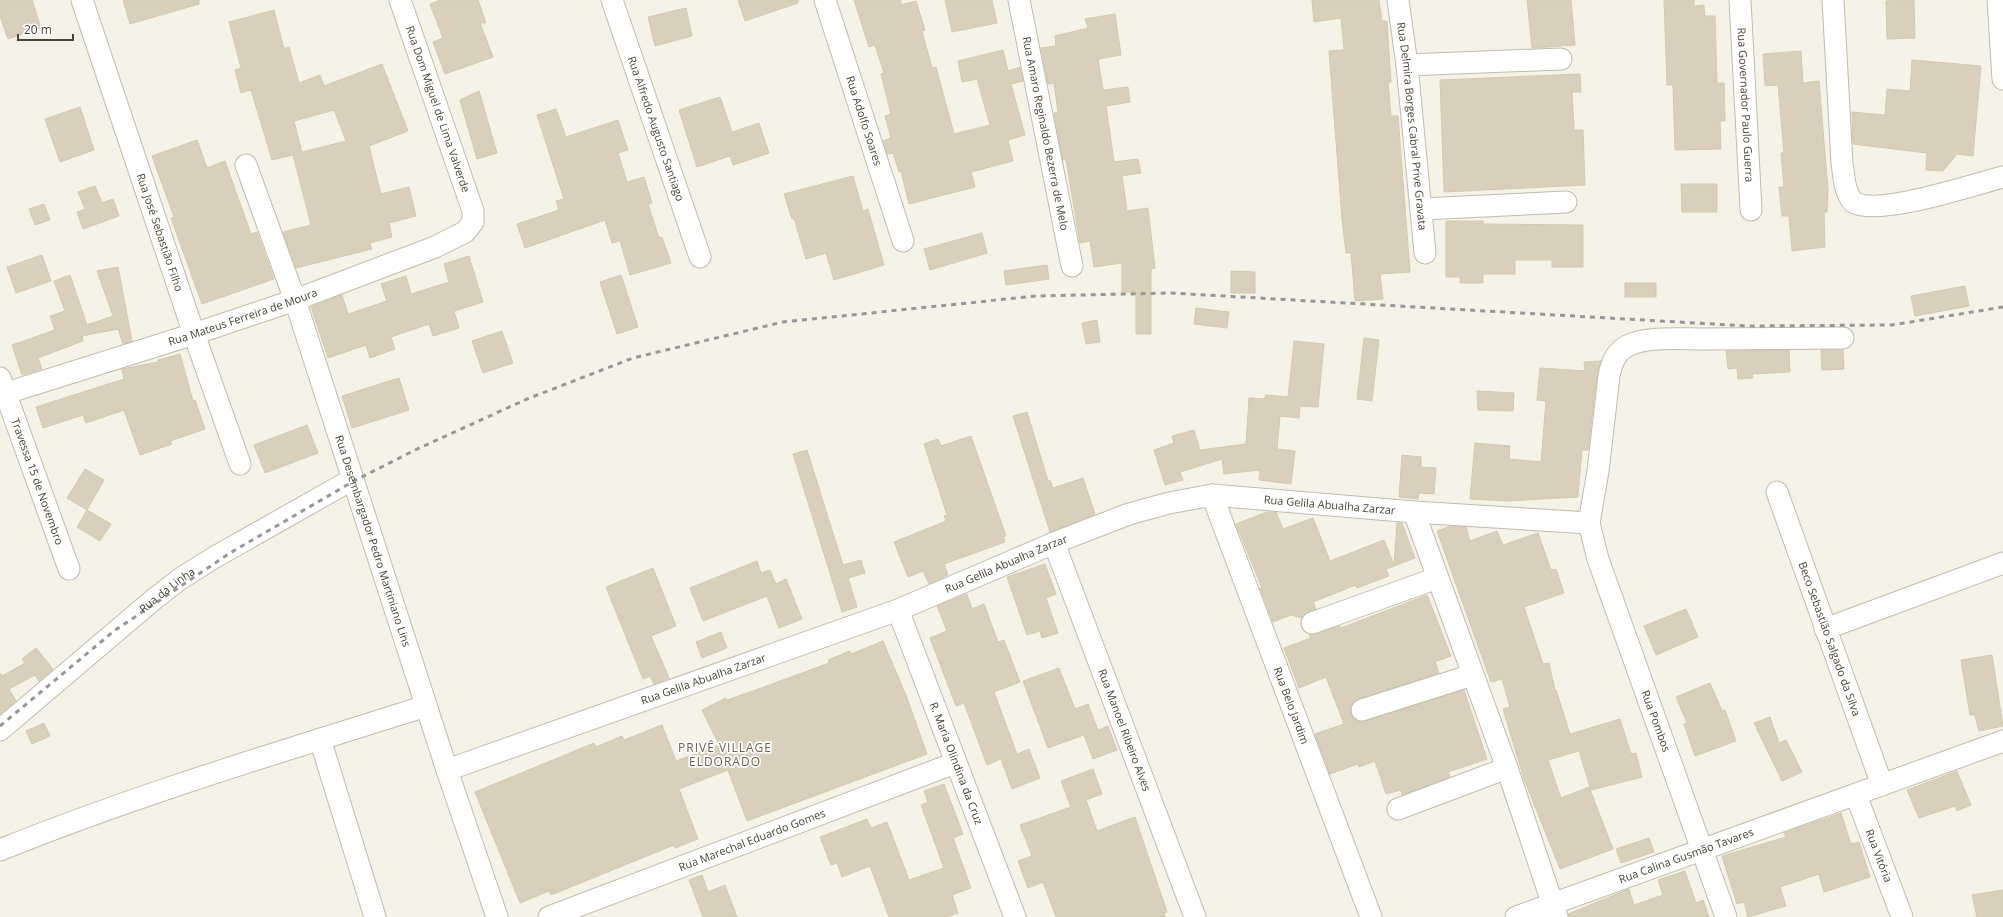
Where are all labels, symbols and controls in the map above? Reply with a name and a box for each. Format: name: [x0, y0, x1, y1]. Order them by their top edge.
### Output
scale bar: [18, 16, 73, 42]
text: 20 m: [24, 21, 52, 38]
street label: Rua Delmira Borges Cabral Prive Gravata: [1394, 21, 1431, 231]
street label: Rua Dom Miguel de Lima Valverde: [403, 24, 474, 194]
street label: Rua Governador Paulo Guerra: [1734, 27, 1758, 182]
street label: Rua Amaro Reginaldo Bezerra de Melo: [1019, 35, 1073, 232]
street label: Rua Alfredo Augusto Santiago: [625, 54, 688, 203]
street label: Rua Adolfo Soares: [843, 74, 886, 167]
street label: Rua José Sebastião Filho: [134, 171, 187, 294]
street label: Rua Mateus Ferreira de Moura: [166, 284, 319, 349]
street label: Travessa 15 de Novembro: [8, 416, 68, 547]
street label: Rua Desembargador Pedro Martiniano Lins: [332, 433, 415, 649]
street label: Rua Gelila Abualha Zarzar: [1263, 491, 1396, 517]
street label: Rua Gelila Abualha Zarzar: [942, 530, 1070, 596]
street label: Beco Sebastião Salgado da Silva: [1796, 559, 1865, 718]
street label: Rua da Linha: [136, 564, 197, 616]
street label: Rua Gelila Abualha Zarzar: [639, 649, 768, 708]
street label: Rua Belo Jardim: [1270, 665, 1313, 746]
street label: Rua Manoel Ribeiro Alves: [1095, 667, 1155, 793]
street label: Rua Pombos: [1638, 688, 1675, 754]
street label: R. Maria Olindina da Cruz: [927, 700, 987, 826]
district label: PRIVÊ VILLAGE ELDORADO: [678, 739, 772, 770]
street label: Rua Marechal Eduardo Gomes: [676, 805, 827, 874]
street label: Rua Calina Gusmão Tavares: [1617, 824, 1756, 886]
street label: Rua Vitória: [1863, 827, 1896, 884]

